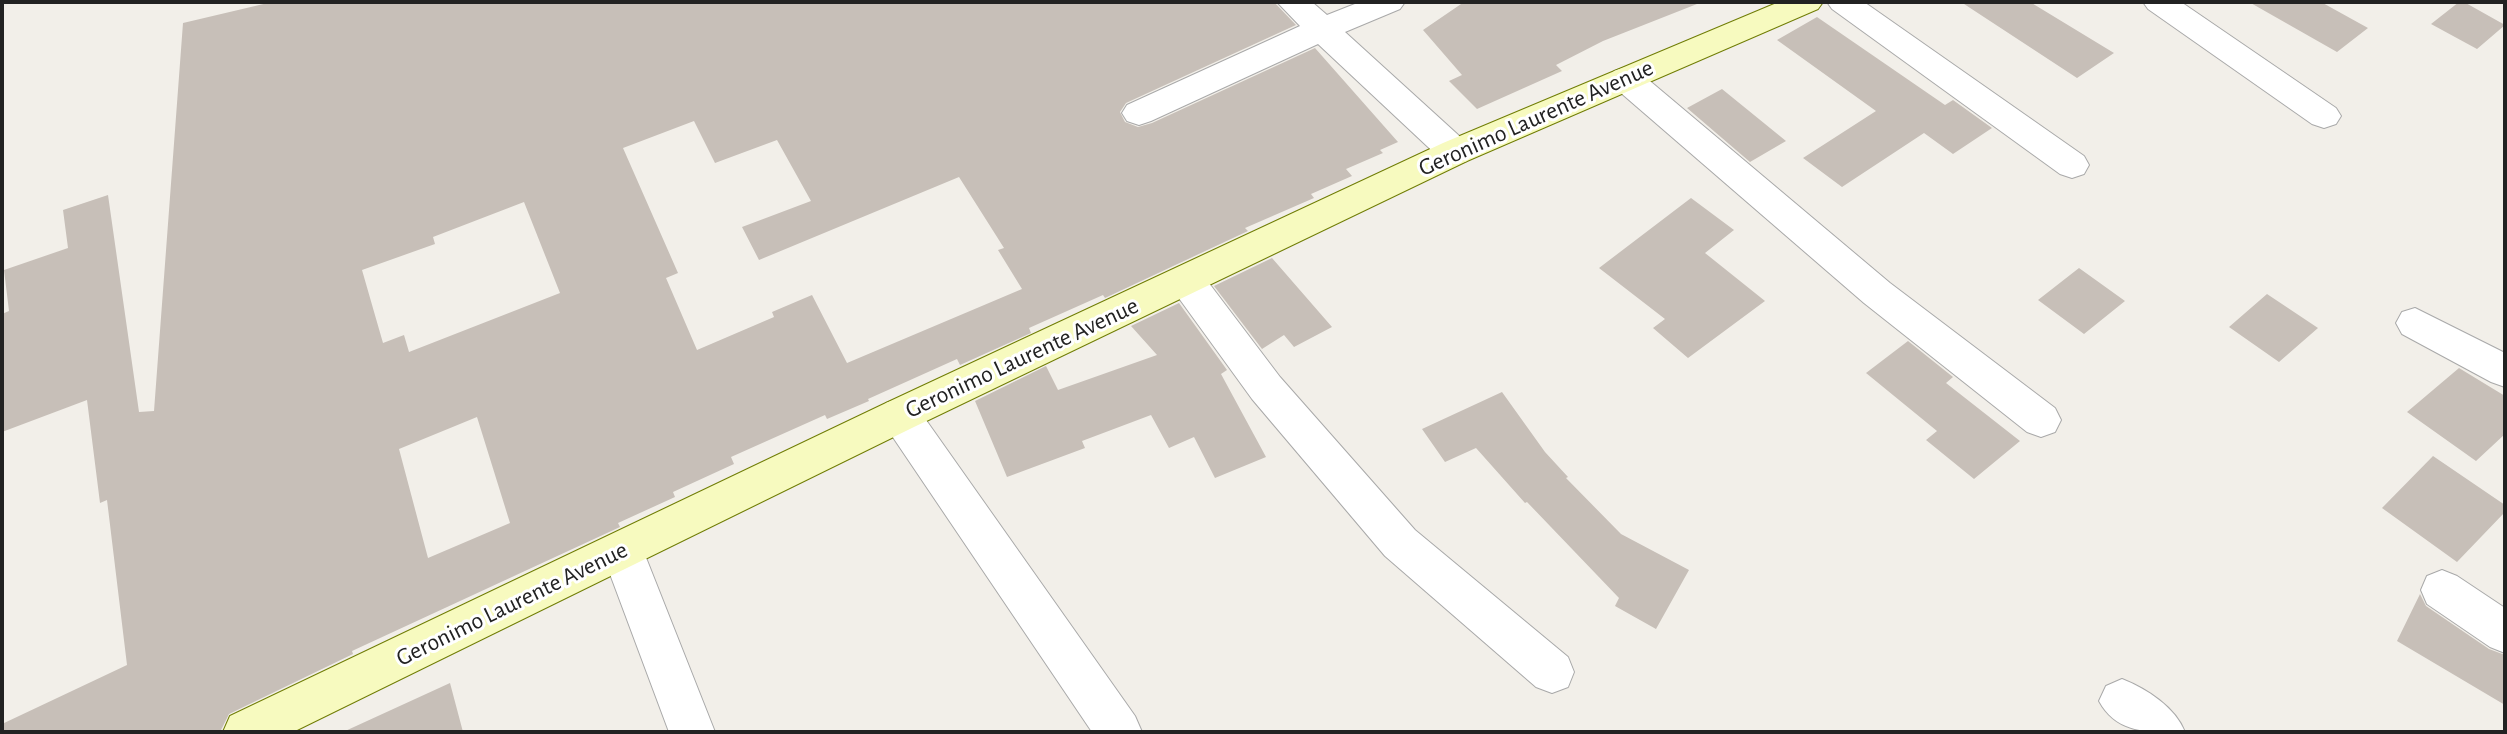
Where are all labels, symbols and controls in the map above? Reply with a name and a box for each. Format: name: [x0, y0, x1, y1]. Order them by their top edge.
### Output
street label: Geronimo Laurente Avenue: [1414, 53, 1658, 183]
street label: Geronimo Laurente Avenue: [901, 291, 1143, 425]
street label: Geronimo Laurente Avenue: [392, 535, 632, 673]

